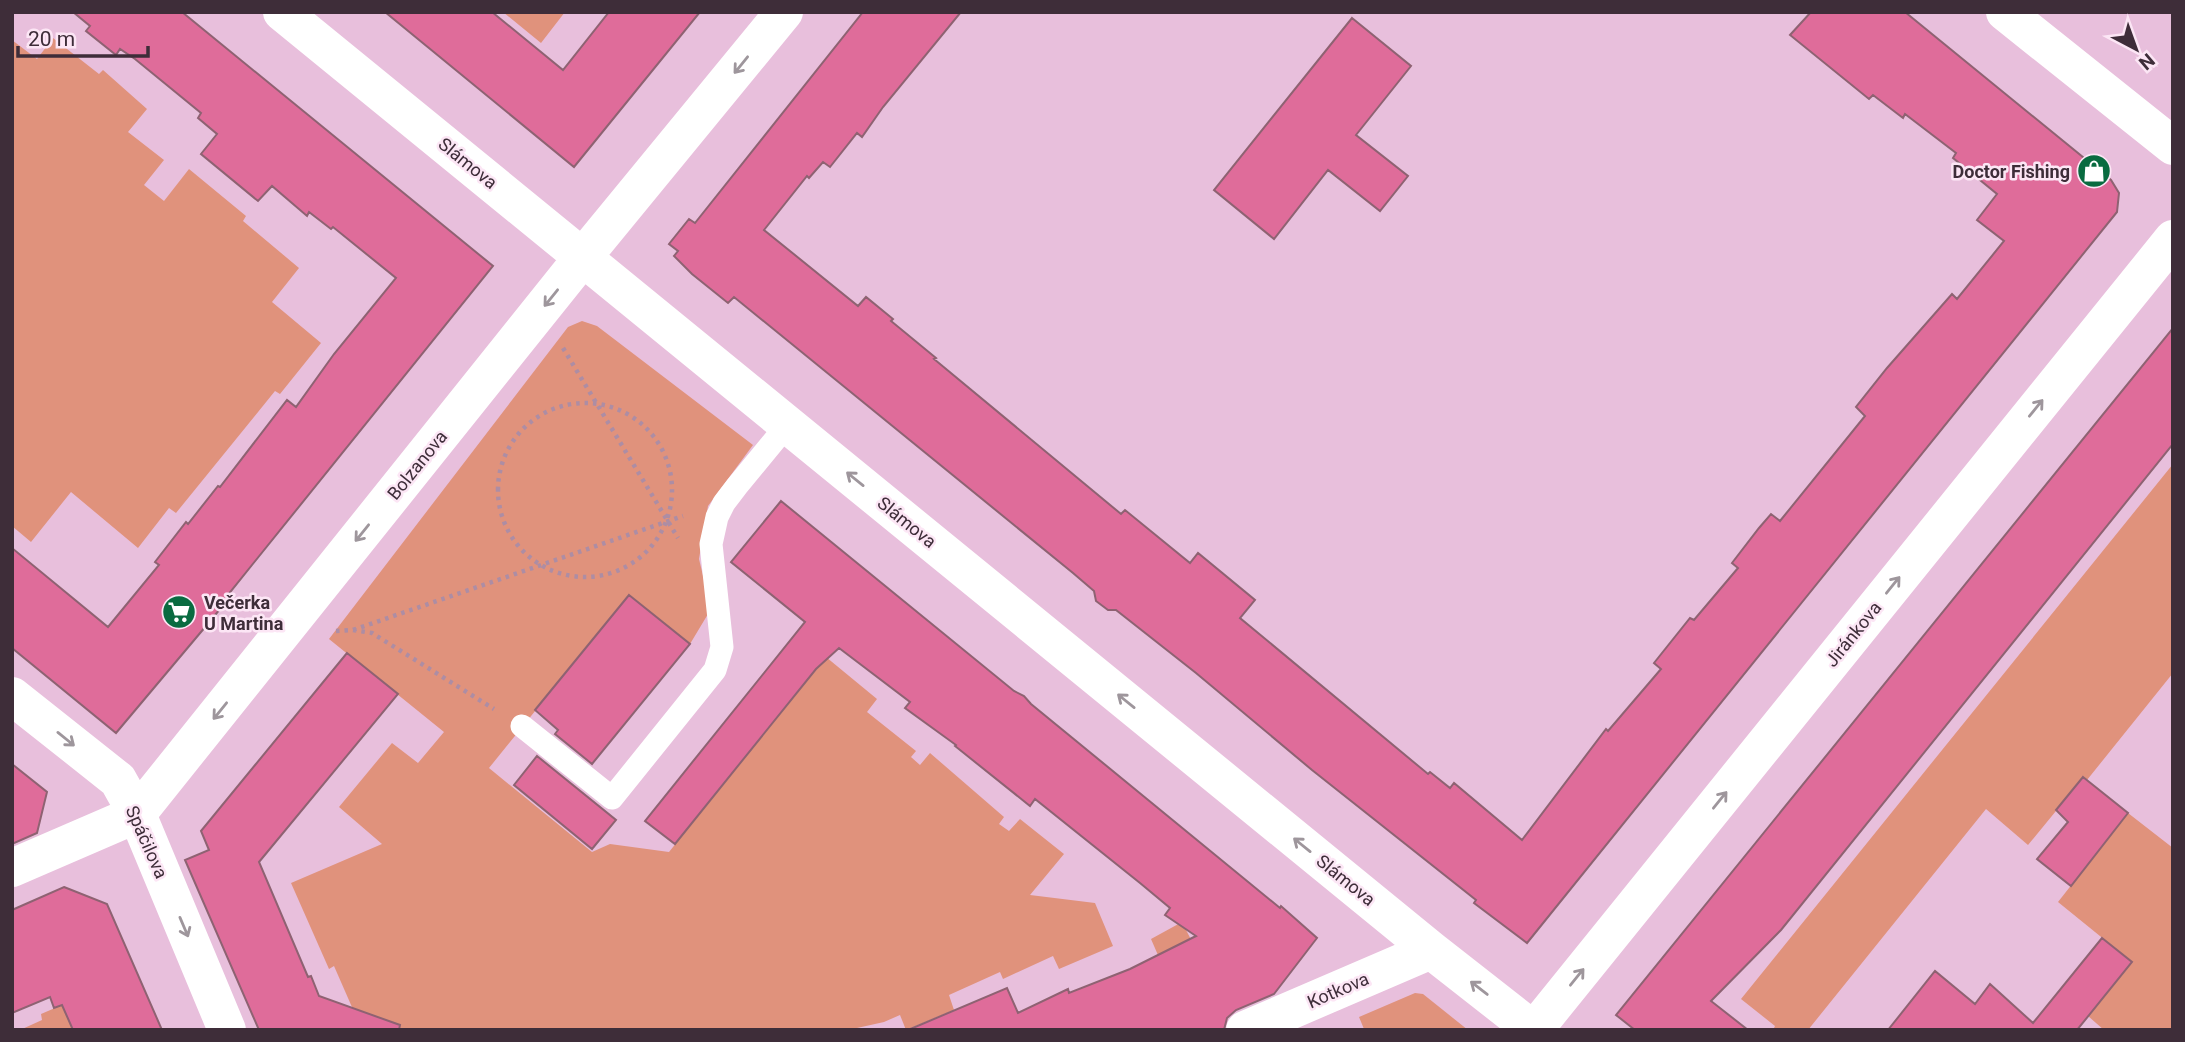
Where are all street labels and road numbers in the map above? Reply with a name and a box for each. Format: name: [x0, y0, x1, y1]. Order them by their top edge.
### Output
street label: Slámova: [435, 133, 501, 193]
street label: Bolzanova: [383, 426, 451, 504]
street label: Slámova: [874, 492, 940, 552]
street label: Jiránkova: [1820, 597, 1886, 671]
street label: Spáčilova: [122, 802, 172, 882]
street label: Slámova: [1313, 850, 1379, 910]
street label: Kotkova: [1304, 968, 1372, 1012]

